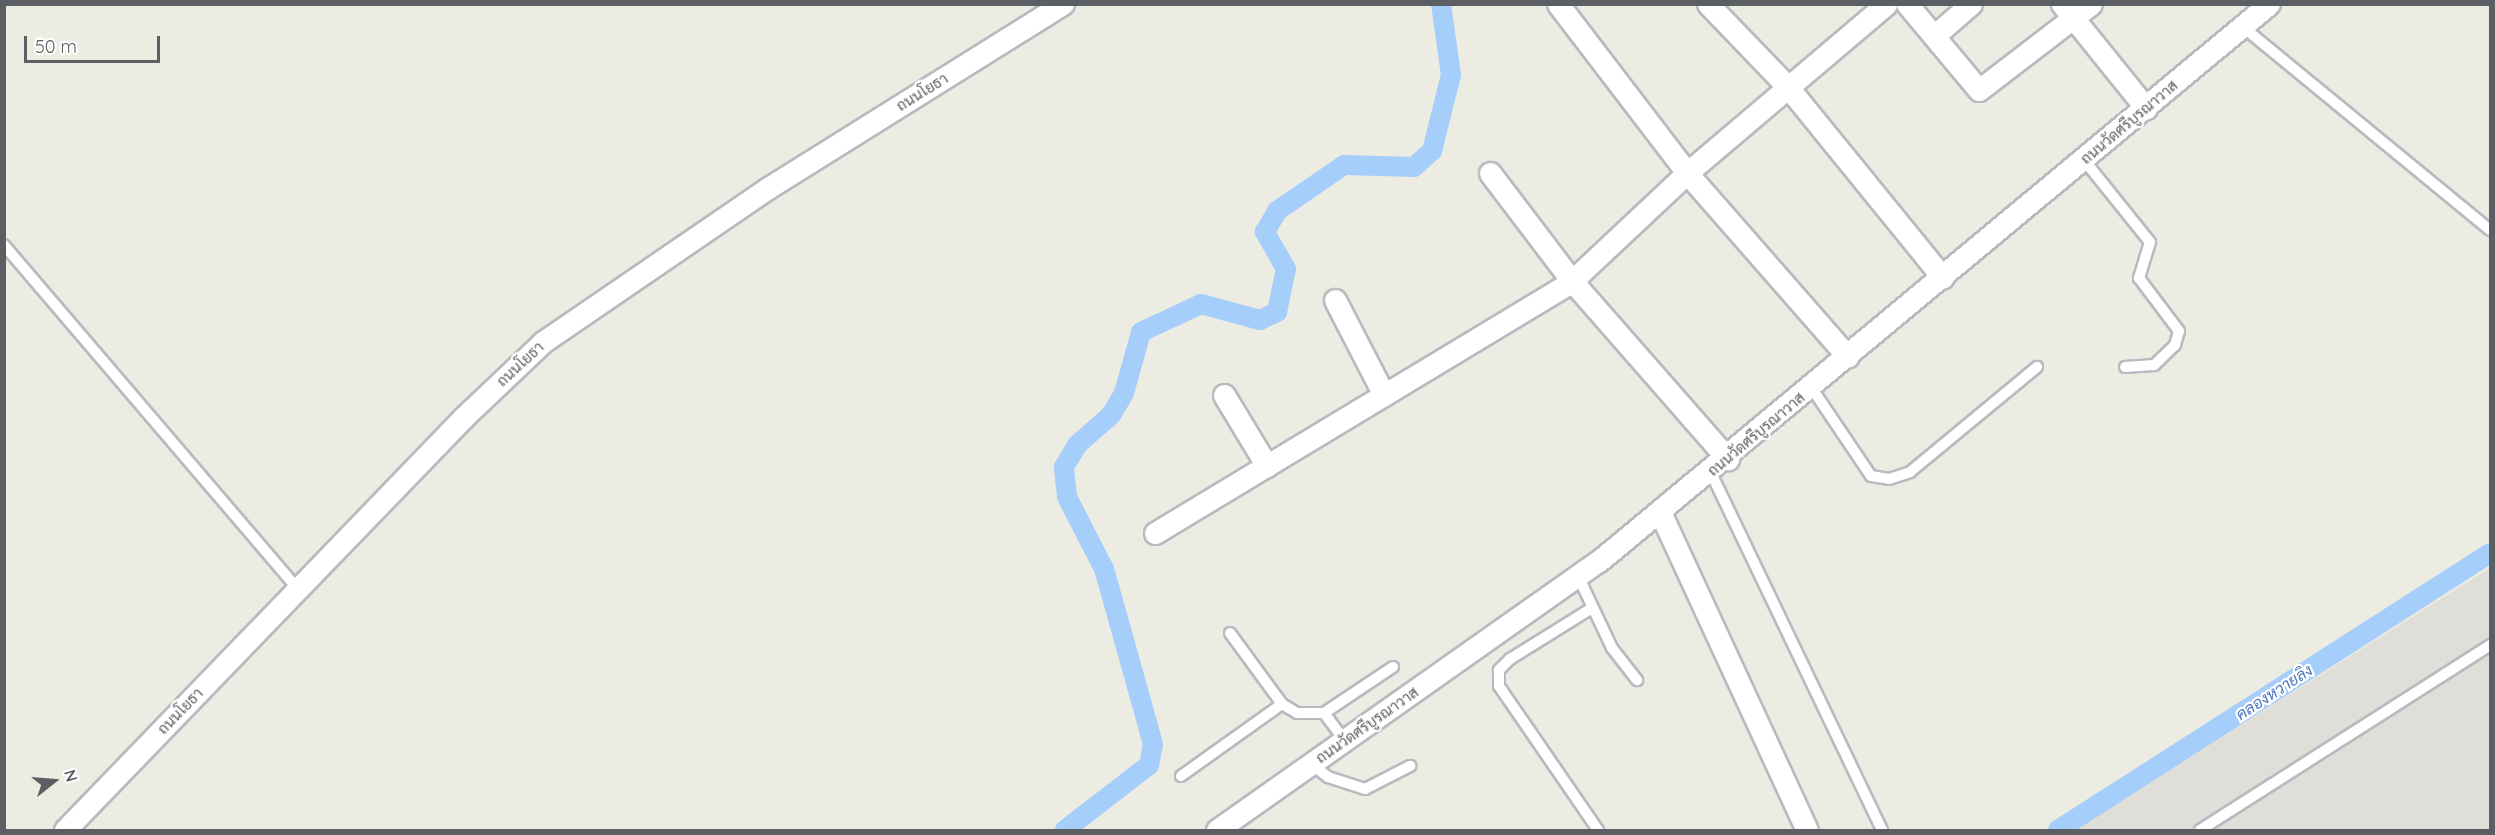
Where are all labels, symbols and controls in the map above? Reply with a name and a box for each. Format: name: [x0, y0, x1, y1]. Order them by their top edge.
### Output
scale bar: [27, 24, 164, 62]
text: 50 m: [35, 35, 77, 58]
street label: ถนนโยธา: [893, 69, 951, 115]
street label: ถนนวัดศรีบูรณาวาส: [2077, 76, 2181, 168]
street label: ถนนโยธา: [493, 338, 547, 390]
street label: ถนนวัดศรีบูรณาวาส: [1704, 388, 1808, 480]
water label: คลองหวายลิง: [2232, 660, 2316, 724]
street label: ถนนวัดศรีบูรณาวาส: [1312, 683, 1422, 767]
street label: ถนนโยธา: [154, 684, 206, 738]
north arrow: [24, 751, 84, 811]
text: N: [60, 767, 82, 784]

